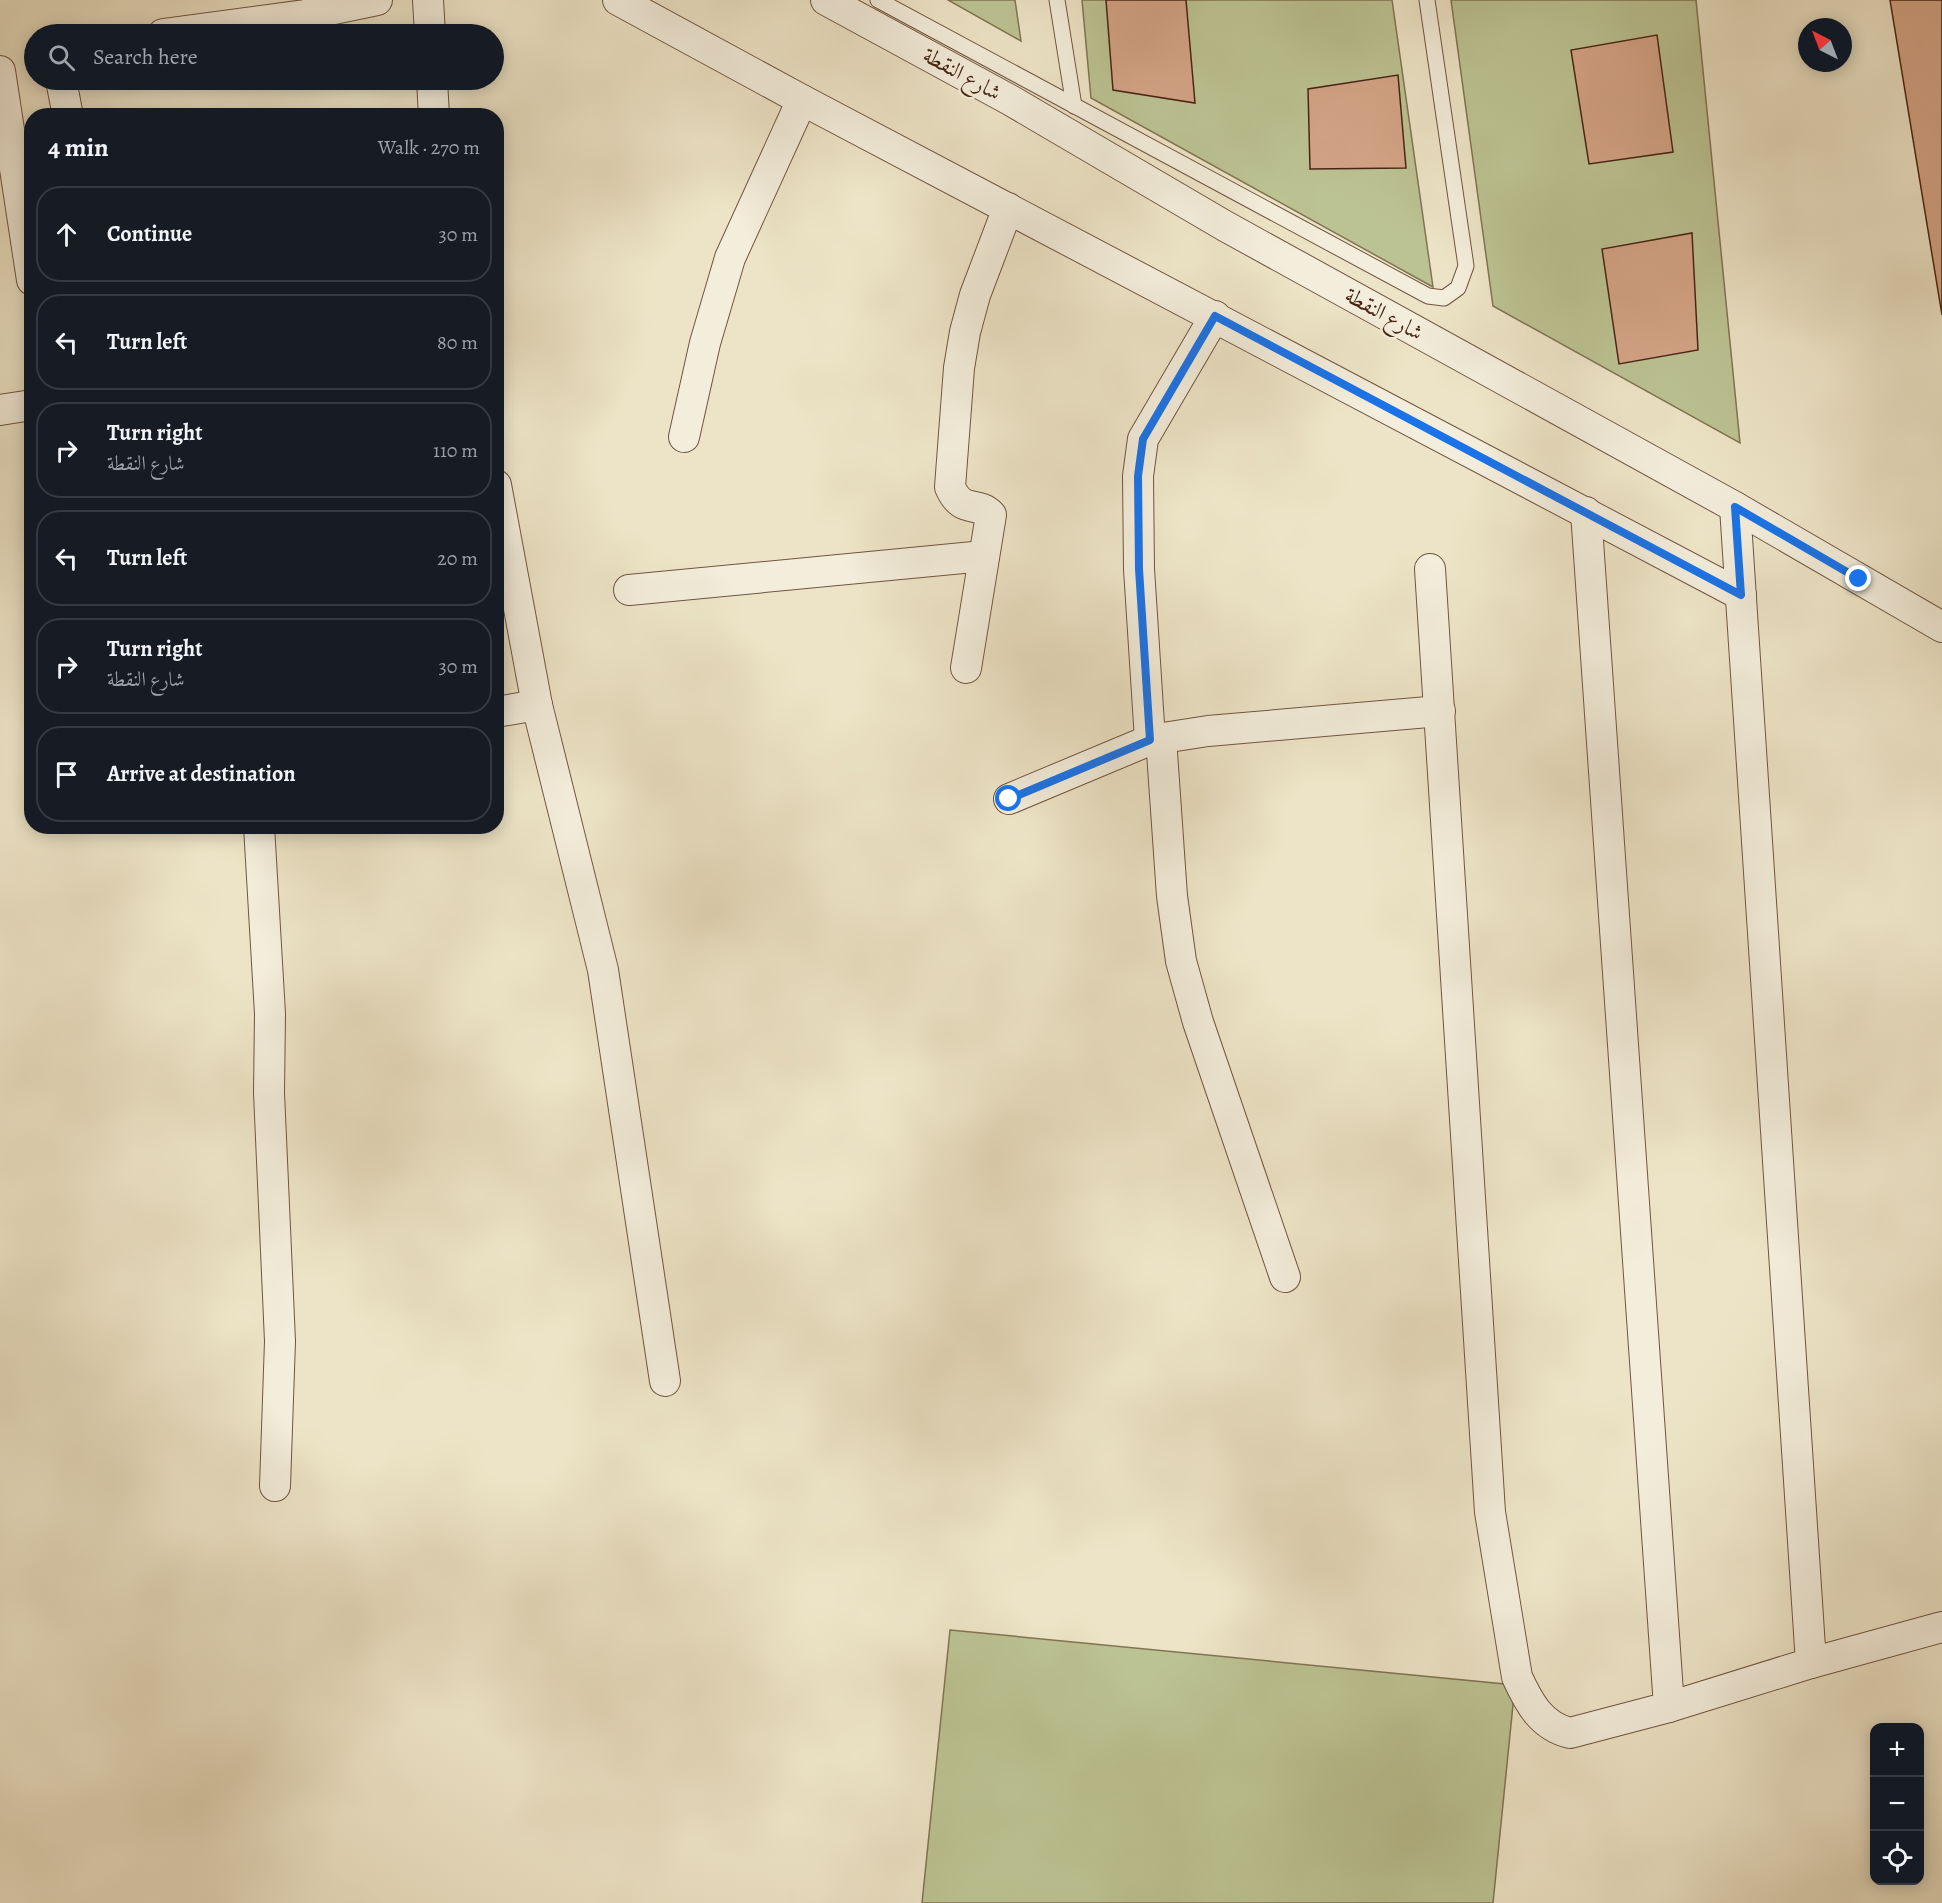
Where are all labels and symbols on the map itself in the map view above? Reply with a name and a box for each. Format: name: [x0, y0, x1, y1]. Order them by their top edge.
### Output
north arrow: [1798, 18, 1852, 72]
street label: شارع النقطة: [916, 40, 1007, 110]
street label: شارع النقطة: [1338, 280, 1429, 350]
route end: [1845, 565, 1871, 591]
route start: [995, 785, 1021, 811]

